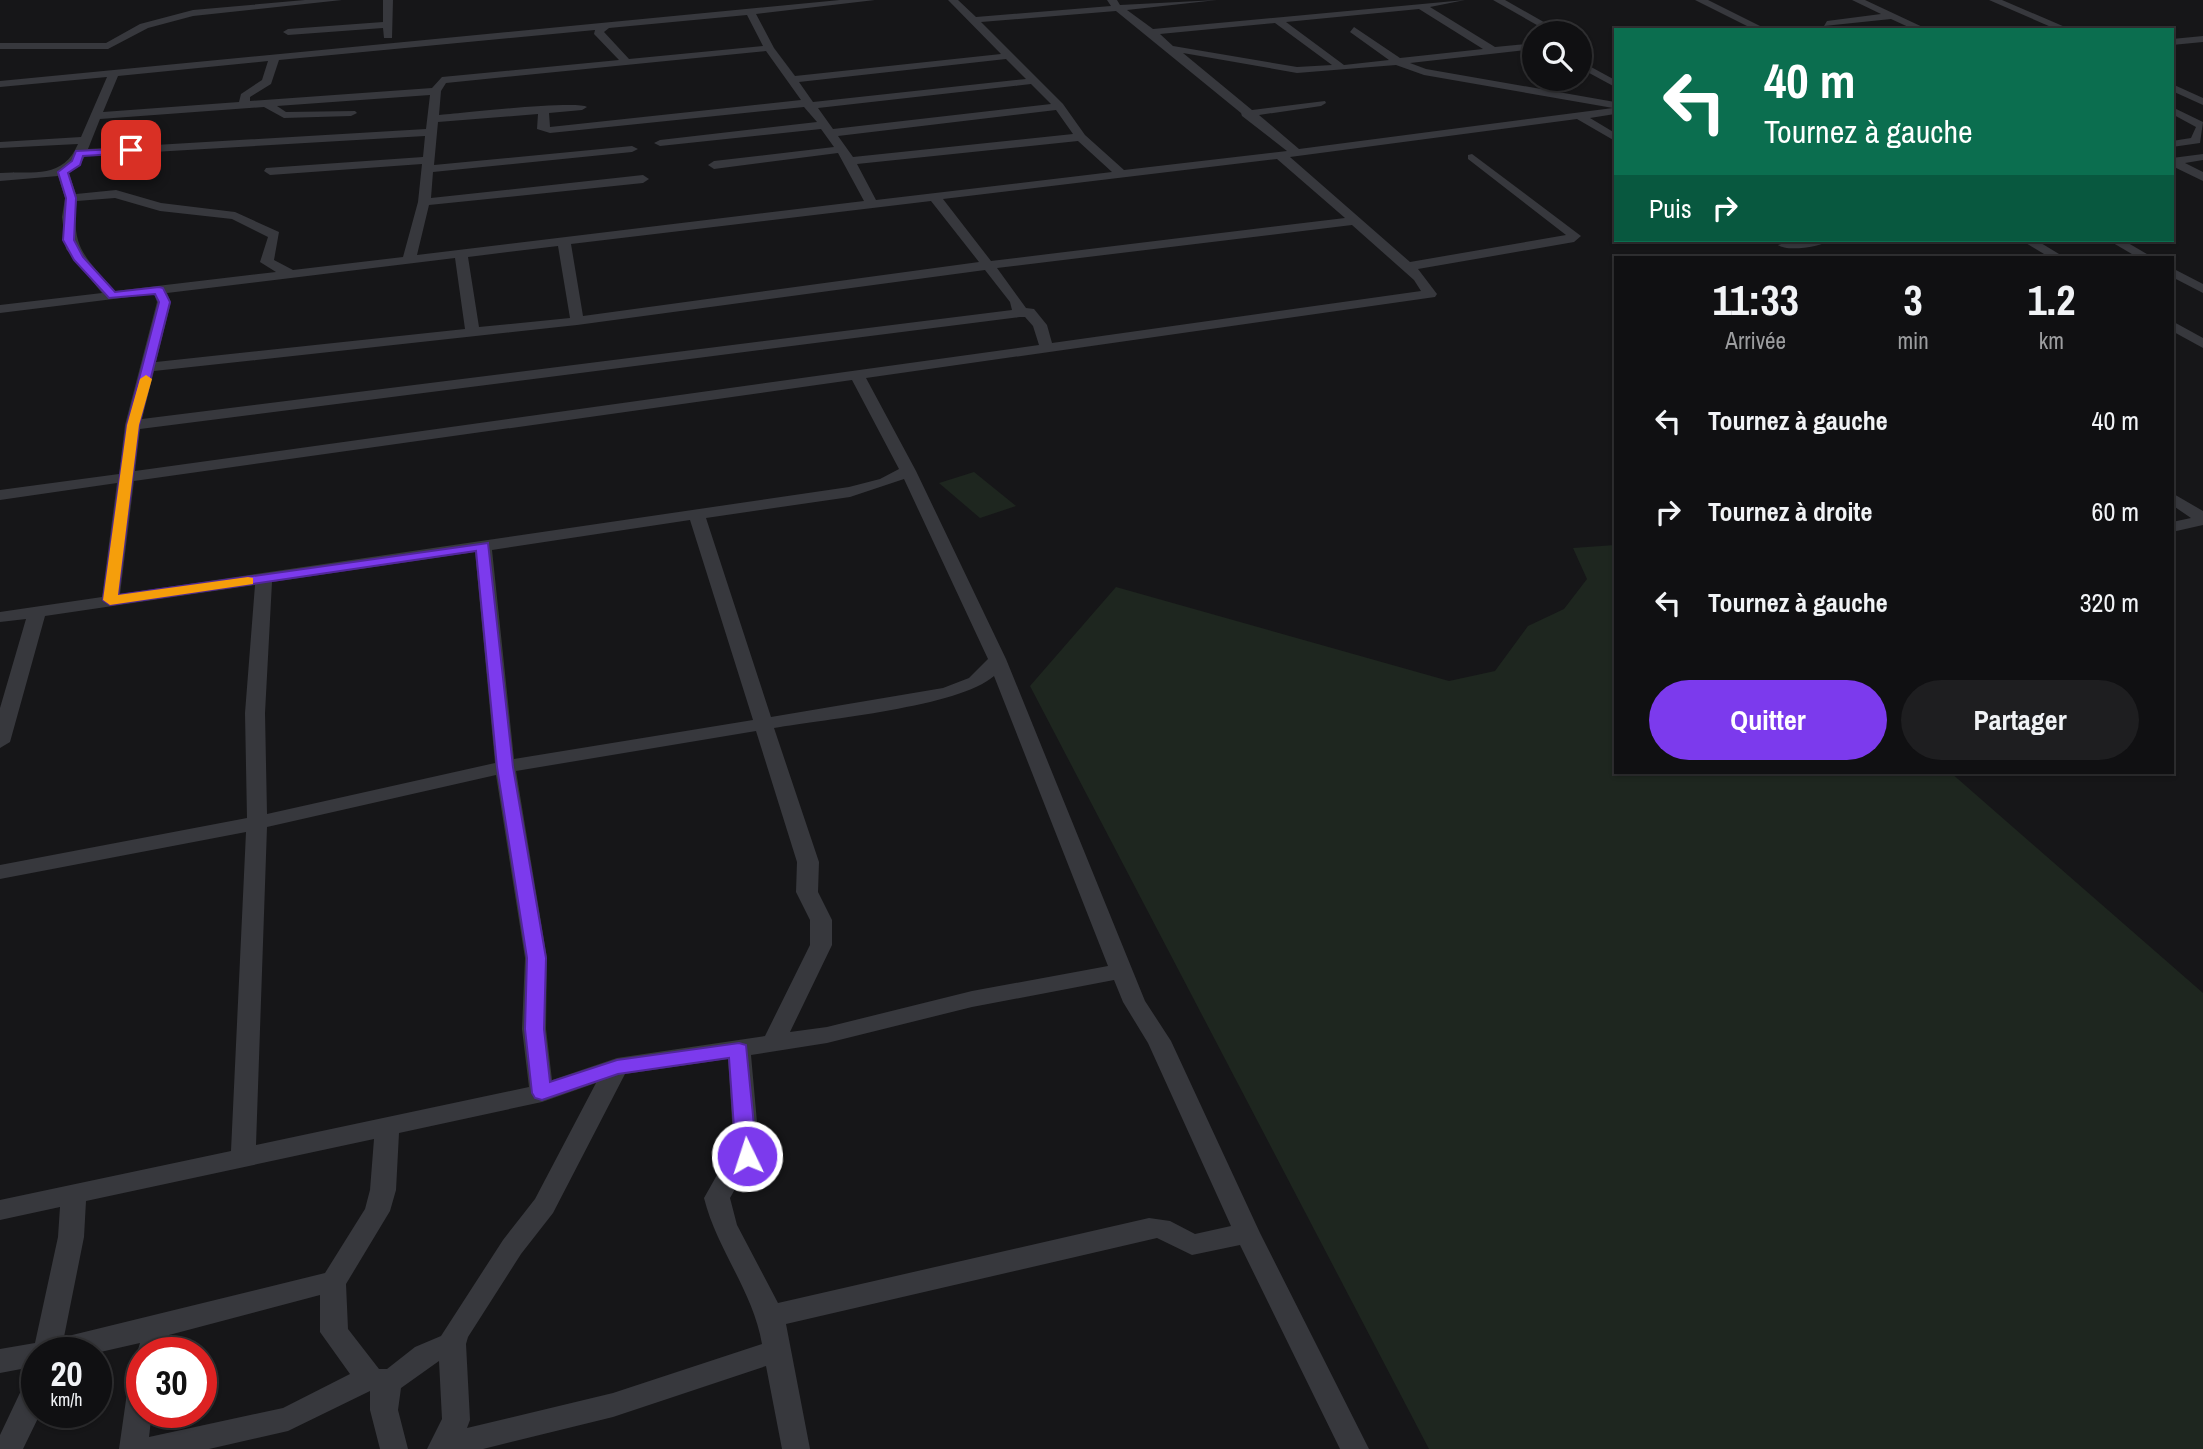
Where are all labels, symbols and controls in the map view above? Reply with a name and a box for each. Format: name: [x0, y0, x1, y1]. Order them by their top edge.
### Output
map controls: [1522, 21, 1592, 91]
button: search: [1522, 21, 1592, 91]
text: 40 m: [1764, 47, 1856, 113]
icon: left: [1649, 56, 1740, 147]
text: Tournez à gauche: [1764, 110, 1973, 153]
pin: [101, 120, 161, 180]
icon: arrive: [112, 131, 150, 169]
icon: right: [1706, 189, 1744, 227]
text: Puis: [1649, 191, 1692, 226]
text: 11:33: [1713, 272, 1799, 328]
text: 3: [1904, 272, 1923, 328]
text: 1.2: [2027, 272, 2075, 328]
text: Arrivée: [1725, 325, 1786, 356]
text: min: [1897, 325, 1929, 356]
text: km: [2039, 325, 2064, 356]
icon: left: [1649, 402, 1687, 440]
text: Tournez à gauche: [1708, 403, 1888, 438]
text: 40 m: [2092, 403, 2139, 438]
icon: right: [1649, 493, 1687, 531]
text: Tournez à droite: [1708, 494, 1872, 529]
text: 60 m: [2092, 494, 2139, 529]
icon: left: [1649, 584, 1687, 622]
text: Tournez à gauche: [1708, 585, 1888, 620]
text: 320 m: [2080, 585, 2139, 620]
button: Quitter: [1649, 680, 1887, 760]
button: Partager: [1901, 680, 2139, 760]
position arrow: [710, 1119, 784, 1193]
speed limit sign: 30: [126, 1337, 217, 1428]
text: 20: [51, 1350, 82, 1397]
text: km/h: [51, 1387, 83, 1412]

